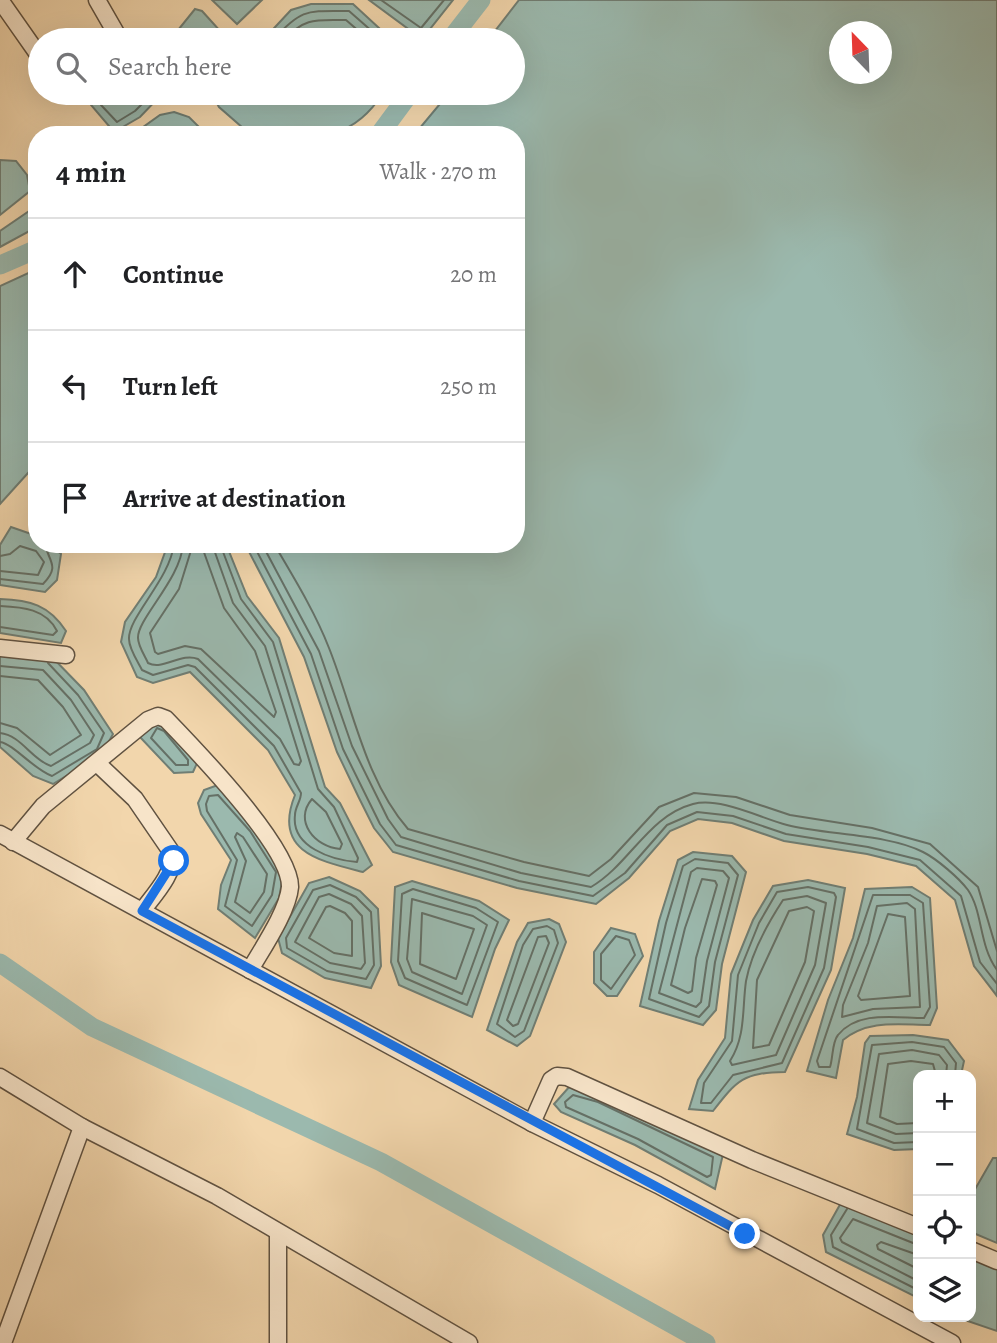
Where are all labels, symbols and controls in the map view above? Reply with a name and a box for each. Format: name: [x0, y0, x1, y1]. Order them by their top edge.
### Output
north arrow: [829, 21, 892, 84]
search box: [28, 28, 525, 105]
icon: search: [52, 48, 90, 86]
text: Search here: [108, 49, 232, 84]
text: 4 min: [56, 152, 126, 192]
text: Walk · 270 m: [379, 156, 497, 187]
icon: ahead: [56, 255, 94, 293]
text: Continue: [123, 257, 224, 292]
text: 20 m: [450, 259, 497, 290]
icon: left: [56, 367, 94, 405]
text: Turn left: [123, 369, 218, 404]
text: 250 m: [440, 371, 497, 402]
icon: arrive: [56, 479, 94, 517]
text: Arrive at destination: [123, 481, 346, 516]
route start: [158, 845, 189, 876]
map controls: [913, 1070, 976, 1322]
button: +: [913, 1070, 976, 1133]
button: −: [913, 1133, 976, 1196]
button: locate: [913, 1196, 976, 1259]
route end: [729, 1218, 760, 1249]
button: layers: [913, 1259, 976, 1322]

